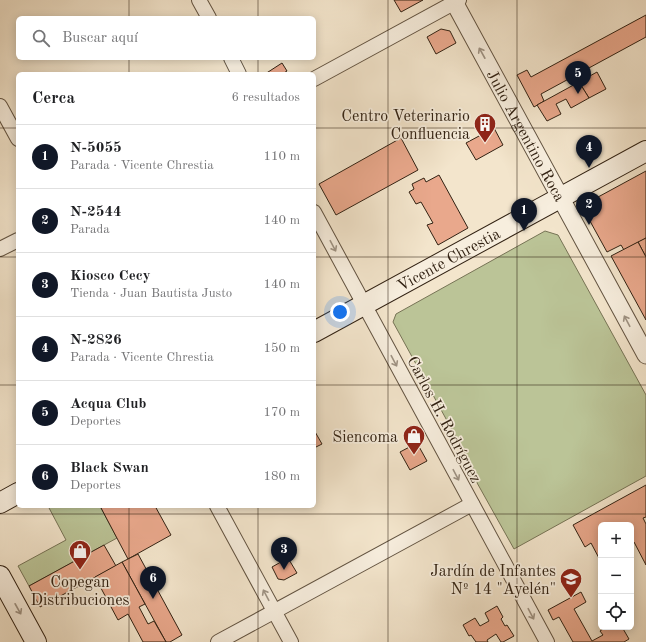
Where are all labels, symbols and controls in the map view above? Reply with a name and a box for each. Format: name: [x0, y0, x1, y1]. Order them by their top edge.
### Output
search box: [16, 16, 316, 60]
icon: search: [30, 27, 52, 49]
text: Buscar aquí: [62, 31, 138, 46]
one-way arrow: [477, 47, 485, 59]
pin: 5: [565, 61, 591, 94]
street label: Julio Argentino Roca: [483, 68, 567, 205]
text: Cerca: [32, 90, 75, 107]
text: 6 resultados: [232, 91, 300, 104]
place label: Centro Veterinario Confluencia: [341, 109, 470, 143]
building icon: Centro Veterinario Confluencia: [472, 111, 498, 144]
pin: 4: [576, 135, 602, 168]
text: N-5055: [70, 141, 122, 156]
text: 1: [41, 150, 49, 163]
text: 110 m: [263, 150, 300, 163]
text: Parada · Vicente Chrestia: [70, 159, 214, 172]
pin: 2: [576, 192, 602, 225]
pin: 1: [511, 198, 537, 231]
text: N-2544: [70, 205, 122, 220]
text: 2: [41, 214, 49, 227]
text: 140 m: [263, 214, 300, 227]
text: Parada: [70, 223, 110, 236]
street label: Vicente Chrestia: [395, 226, 504, 295]
one-way arrow: [329, 240, 337, 252]
text: Kiosco Cecy: [70, 269, 151, 284]
text: 3: [41, 278, 49, 291]
text: 140 m: [263, 278, 300, 291]
text: Tienda · Juan Bautista Justo: [70, 287, 232, 300]
your location: [330, 302, 350, 322]
one-way arrow: [623, 315, 631, 327]
text: N-2826: [70, 333, 122, 348]
text: 4: [41, 342, 49, 355]
text: 150 m: [263, 342, 300, 355]
text: Parada · Vicente Chrestia: [70, 351, 214, 364]
street label: Carlos H. Rodríguez: [403, 354, 483, 486]
one-way arrow: [391, 355, 399, 367]
text: Acqua Club: [70, 397, 146, 412]
text: 5: [41, 406, 49, 419]
text: 170 m: [263, 406, 300, 419]
text: Deportes: [70, 415, 121, 428]
shop icon: Siencoma: [401, 423, 427, 456]
place label: Siencoma: [332, 430, 398, 446]
text: Black Swan: [70, 461, 149, 476]
one-way arrow: [453, 469, 461, 481]
text: 6: [41, 470, 49, 483]
text: 180 m: [263, 470, 300, 483]
text: Deportes: [70, 479, 121, 492]
map controls: [598, 522, 634, 630]
button: +: [598, 522, 634, 558]
pin: 3: [271, 537, 297, 570]
shop icon: Copegan Distribuciones: [67, 538, 93, 571]
button: −: [598, 558, 634, 594]
place label: Jardín de Infantes Nº 14 "Ayelén": [430, 564, 556, 598]
pin: 6: [140, 566, 166, 599]
school or university icon: Jardín de Infantes Nº 14 "Ayelén": [558, 566, 584, 599]
place label: Copegan Distribuciones: [30, 575, 130, 609]
one-way arrow: [261, 590, 269, 602]
button: locate: [598, 594, 634, 630]
one-way arrow: [15, 603, 22, 615]
one-way arrow: [528, 608, 536, 620]

